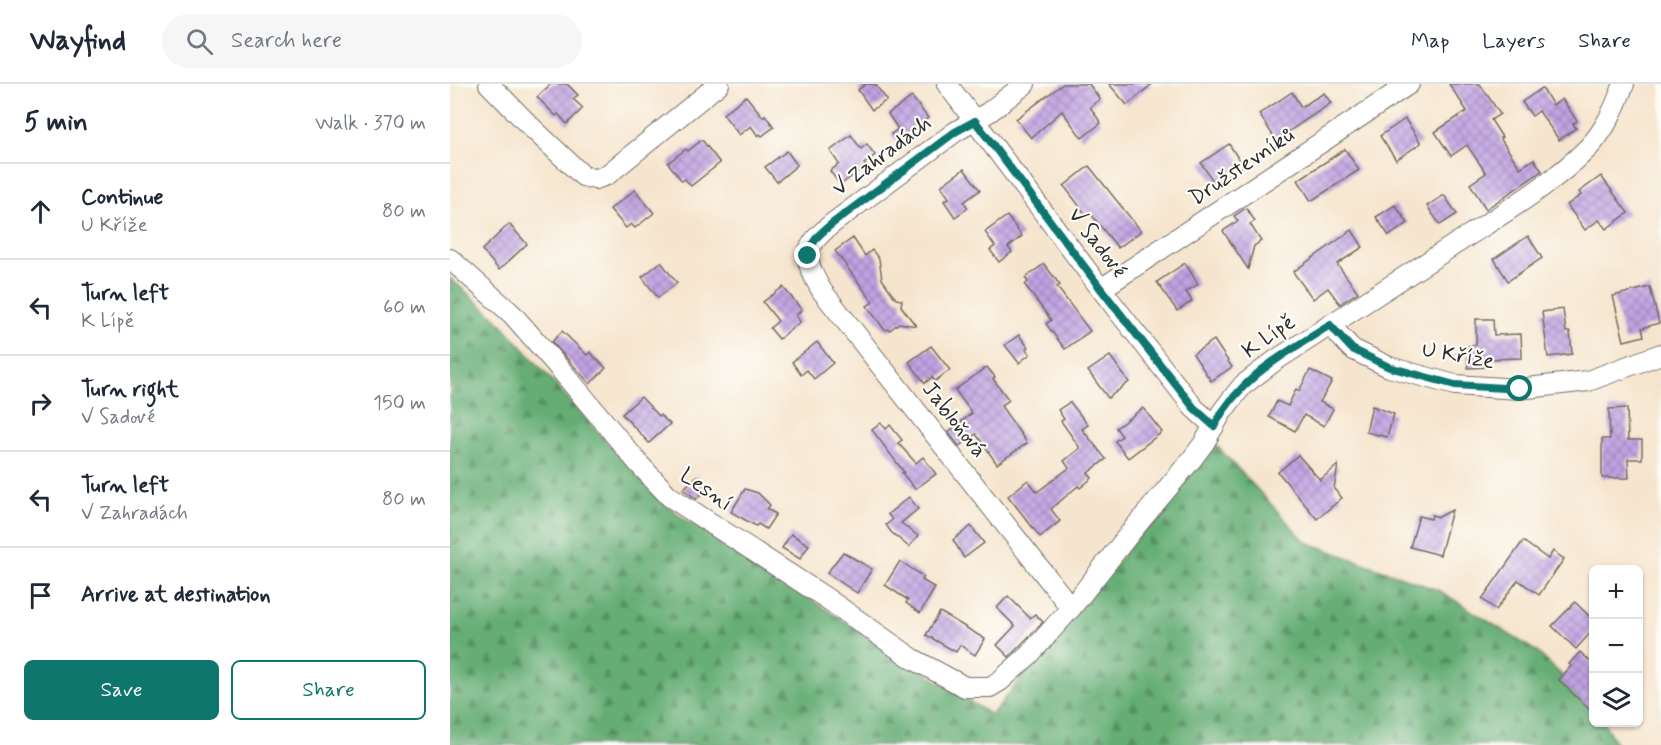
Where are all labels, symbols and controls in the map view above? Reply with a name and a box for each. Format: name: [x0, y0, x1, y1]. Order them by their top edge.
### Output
search box: [162, 14, 582, 68]
text: Wayfind: [30, 23, 126, 60]
icon: search: [183, 25, 216, 58]
text: Search here: [231, 27, 342, 55]
text: Map: [1411, 27, 1449, 55]
text: Layers: [1482, 27, 1545, 55]
text: Share: [1578, 27, 1631, 55]
text: 5 min: [24, 106, 88, 140]
street label: V Zahradách: [827, 109, 937, 203]
text: Walk · 370 m: [315, 110, 426, 137]
street label: Družstevníků: [1184, 122, 1300, 212]
text: Continue: [81, 184, 163, 212]
icon: ahead: [24, 195, 57, 228]
text: 80 m: [382, 198, 426, 225]
street label: V Sadové: [1061, 202, 1133, 284]
text: U Kříže: [81, 212, 148, 239]
route end: [794, 242, 820, 268]
text: Turn left: [81, 280, 169, 308]
icon: left: [24, 291, 57, 324]
text: 60 m: [383, 294, 426, 321]
text: K Lípě: [81, 308, 134, 335]
street label: K Lípě: [1237, 309, 1301, 365]
street label: U Kříže: [1420, 336, 1497, 376]
route start: [1506, 375, 1532, 401]
text: Turn right: [81, 376, 179, 404]
street label: Jabloňová: [916, 376, 992, 464]
icon: right: [24, 387, 57, 420]
text: 150 m: [373, 390, 426, 417]
text: V Sadové: [81, 404, 155, 431]
street label: Lesní: [674, 462, 738, 518]
text: Turn left: [81, 472, 169, 500]
icon: left: [24, 483, 57, 516]
text: 80 m: [382, 486, 426, 513]
text: V Zahradách: [81, 500, 188, 527]
map controls: [1589, 565, 1643, 727]
button: +: [1589, 565, 1643, 619]
icon: arrive: [24, 579, 57, 612]
text: Arrive at destination: [81, 581, 271, 609]
button: −: [1589, 619, 1643, 673]
button: Save: [24, 660, 219, 720]
button: Share: [231, 660, 426, 720]
button: layers: [1589, 673, 1643, 727]

